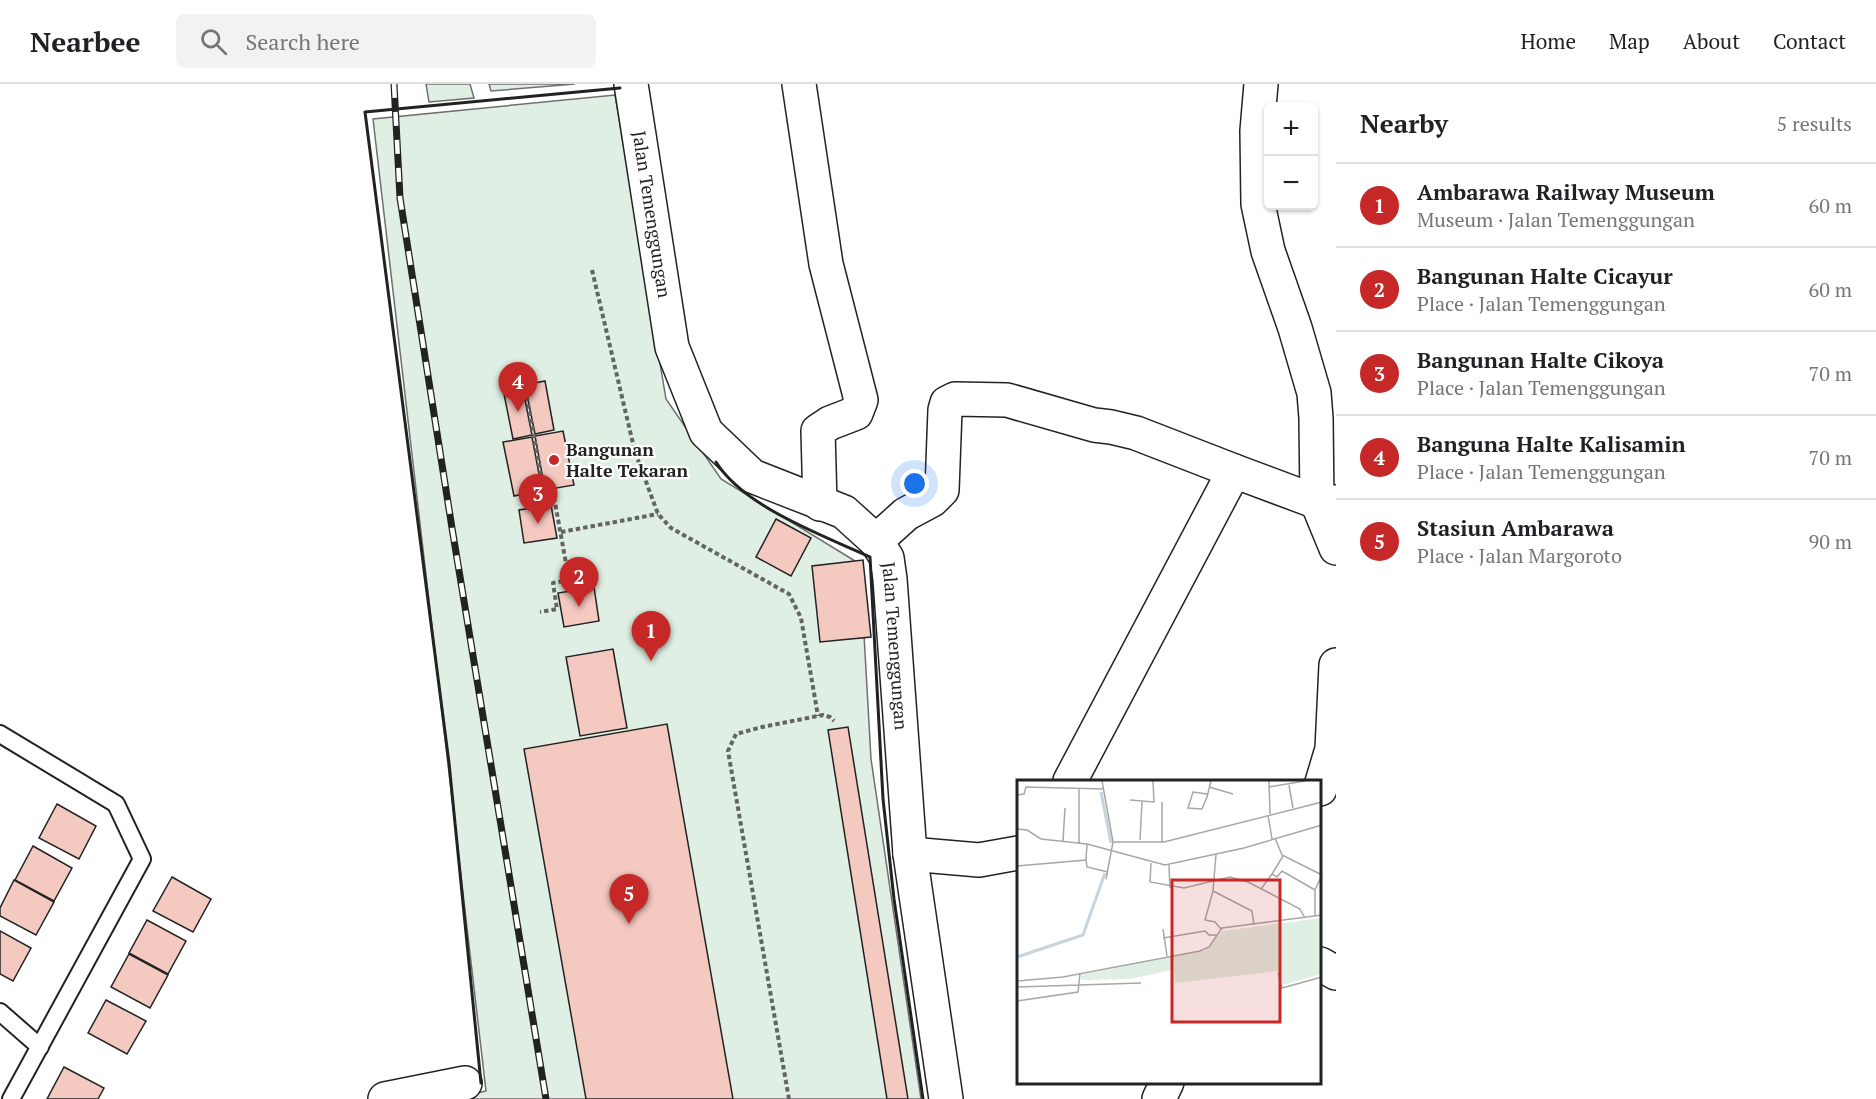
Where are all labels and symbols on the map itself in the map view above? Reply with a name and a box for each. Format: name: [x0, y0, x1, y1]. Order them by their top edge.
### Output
street label: Jalan Temenggungan: [627, 129, 677, 300]
pin: 4: [498, 362, 538, 412]
place label: Bangunan Halte Tekaran: [566, 437, 689, 482]
marker: Bangunan Halte Tekaran: [547, 453, 561, 467]
your location: [900, 469, 929, 498]
pin: 3: [518, 474, 558, 524]
pin: 2: [560, 558, 598, 607]
street label: Jalan Temenggungan: [877, 560, 914, 731]
pin: 1: [632, 612, 670, 661]
inset map: [1017, 780, 1321, 1084]
pin: 5: [610, 874, 648, 924]

